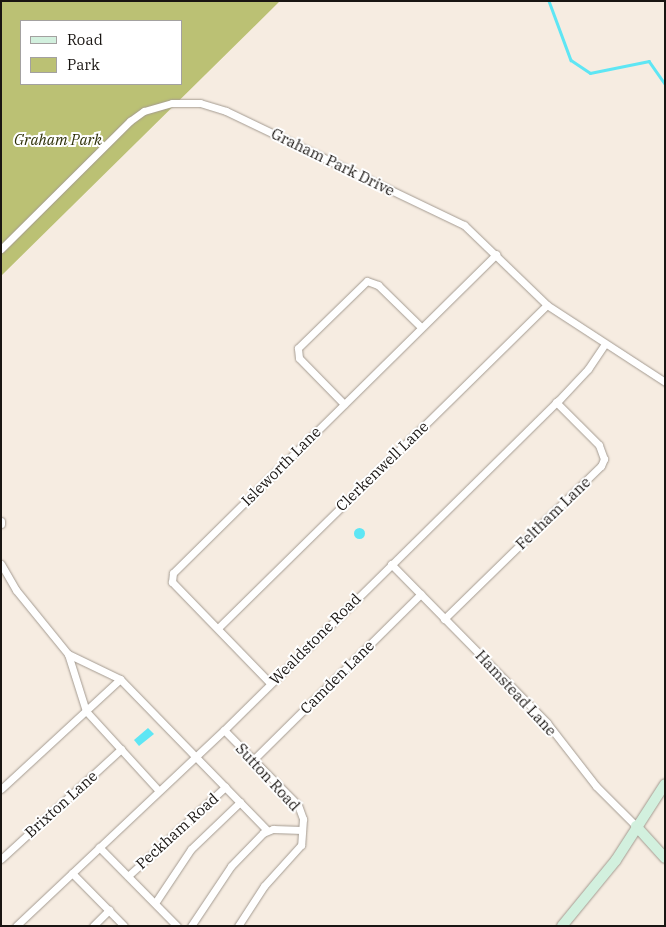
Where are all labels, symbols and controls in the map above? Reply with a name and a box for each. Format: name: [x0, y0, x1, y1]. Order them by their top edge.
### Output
legend: [20, 20, 182, 85]
text: Road: [67, 30, 103, 49]
text: Park: [67, 55, 100, 74]
street label: Graham Park Drive: [268, 124, 398, 200]
park label: Graham Park: [14, 131, 102, 149]
street label: Clerkenwell Lane: [332, 417, 432, 515]
street label: Isleworth Lane: [238, 423, 324, 509]
street label: Feltham Lane: [512, 473, 594, 553]
street label: Wealdstone Road: [266, 590, 364, 688]
street label: Camden Lane: [296, 636, 378, 718]
street label: Hamstead Lane: [472, 646, 560, 740]
street label: Sutton Road: [232, 739, 304, 815]
street label: Brixton Lane: [21, 767, 101, 841]
street label: Peckham Road: [132, 789, 222, 873]

